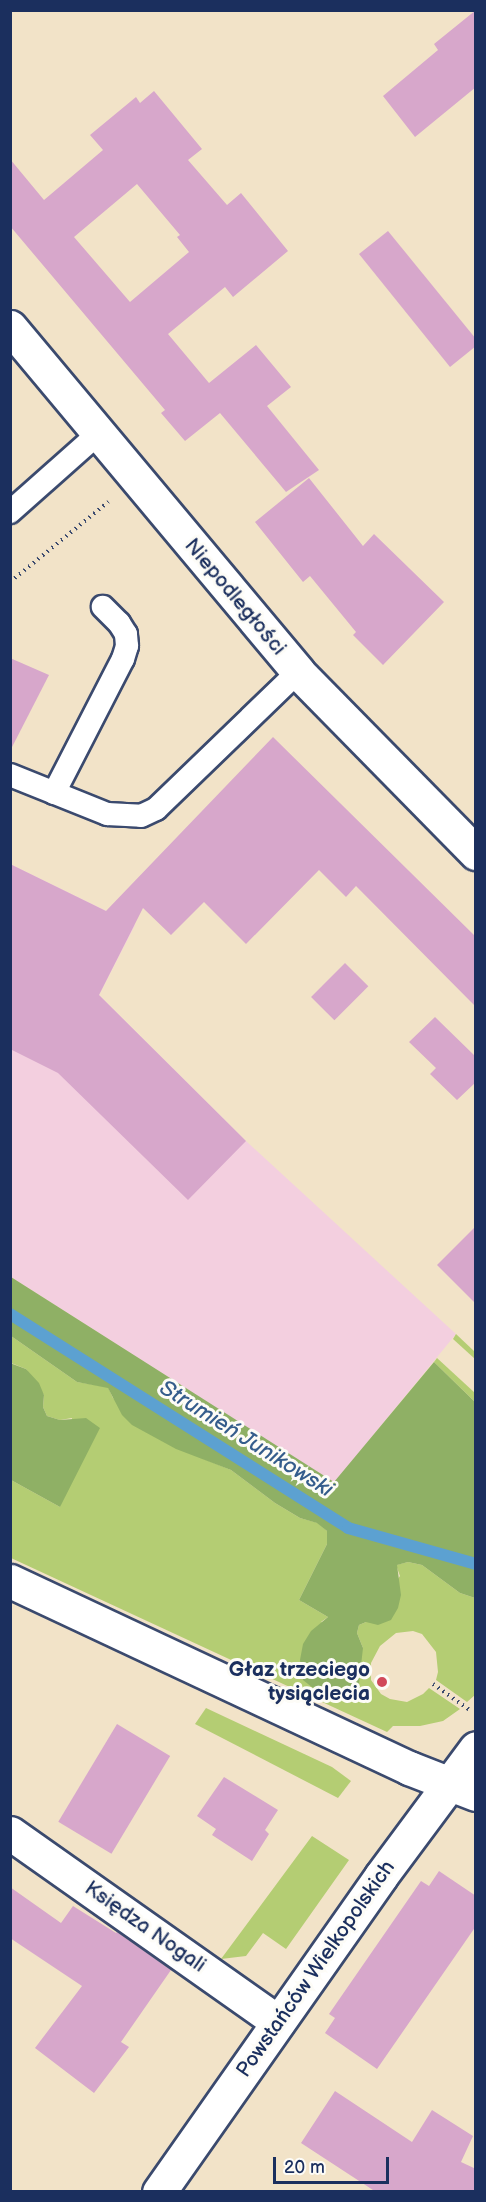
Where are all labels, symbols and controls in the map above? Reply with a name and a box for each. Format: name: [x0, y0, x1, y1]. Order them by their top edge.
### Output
street label: Niepodległości: [179, 534, 291, 660]
water label: Strumień Junikowski: [154, 1375, 338, 1503]
place label: Głaz trzeciego tysiąclecia: [229, 1657, 370, 1707]
marker: Głaz trzeciego tysiąclecia: [375, 1675, 389, 1689]
street label: Powstańców Wielkopolskich: [231, 1855, 401, 2083]
street label: Księdza Nogali: [80, 1876, 210, 1978]
scale bar: [276, 2145, 392, 2183]
text: 20 m: [284, 2157, 325, 2178]

